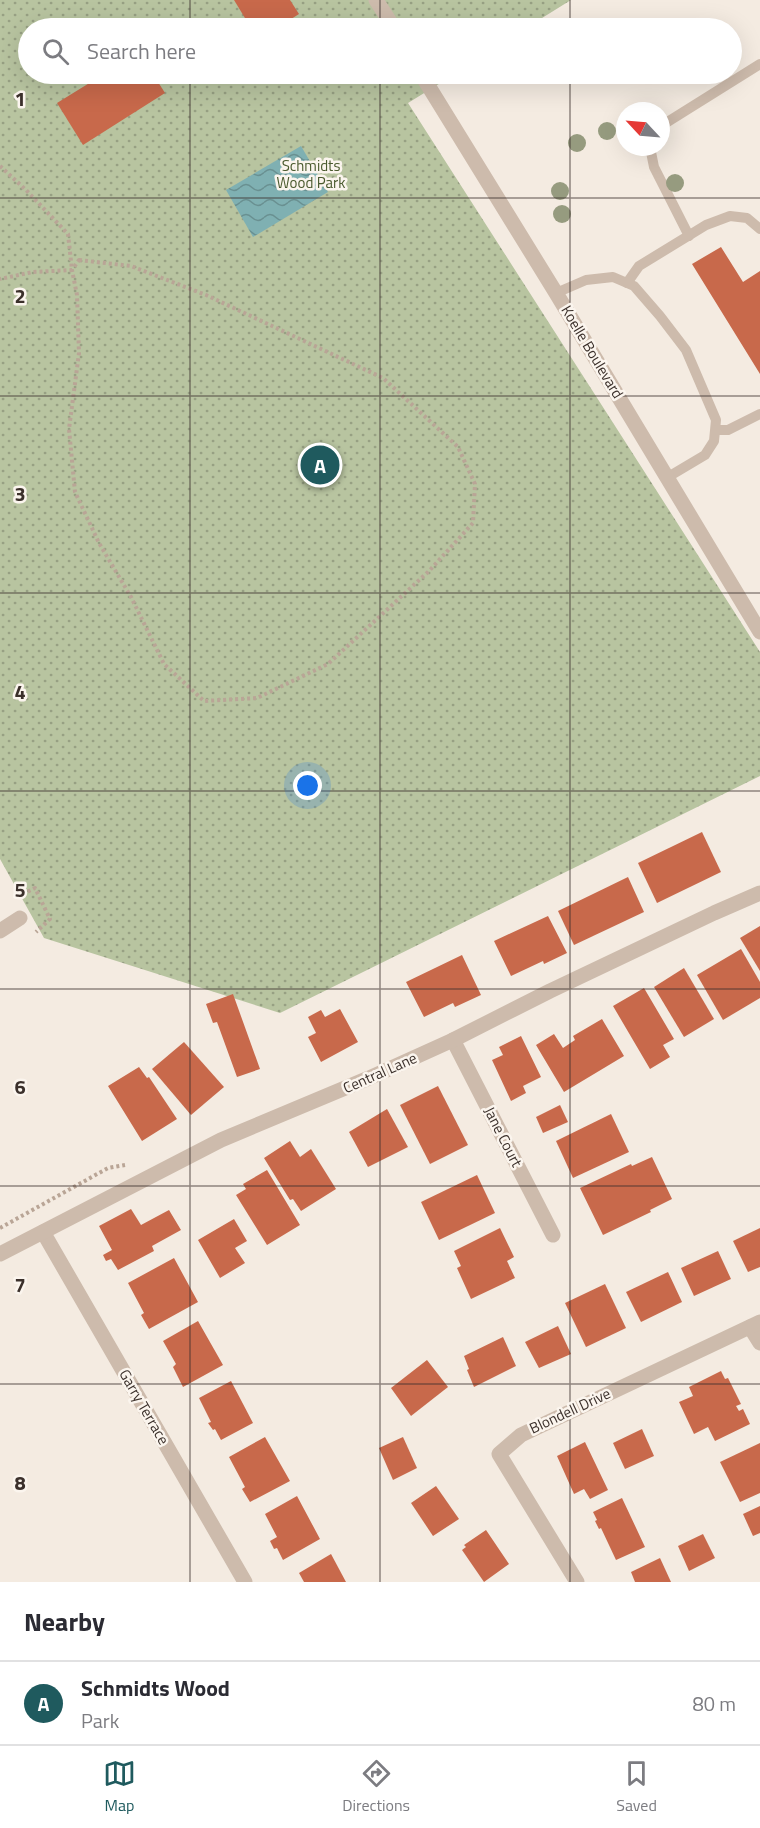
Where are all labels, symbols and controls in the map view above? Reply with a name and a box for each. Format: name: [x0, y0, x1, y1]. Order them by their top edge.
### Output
search box: [18, 18, 742, 84]
text: Search here: [87, 34, 196, 68]
icon: search: [39, 35, 72, 68]
text: 1: [14, 83, 26, 114]
north arrow: [616, 102, 670, 156]
park label: Schmidts Wood Park: [277, 154, 345, 194]
text: 2: [14, 280, 26, 311]
street label: Koelle Boulevard: [555, 301, 629, 403]
pin: A: [300, 442, 340, 488]
text: 3: [14, 478, 26, 509]
text: 4: [14, 676, 26, 707]
your location: [293, 771, 322, 800]
text: 5: [14, 874, 26, 905]
street label: Central Lane: [339, 1046, 420, 1099]
text: 6: [14, 1071, 26, 1102]
street label: Jane Court: [478, 1103, 529, 1172]
text: 7: [14, 1269, 26, 1300]
street label: Garry Terrace: [114, 1365, 175, 1449]
street label: Blondell Drive: [525, 1382, 614, 1439]
text: 8: [14, 1467, 26, 1498]
text: Nearby: [24, 1602, 105, 1641]
text: Schmidts Wood: [81, 1671, 230, 1705]
text: A: [37, 1688, 50, 1719]
text: 80 m: [692, 1688, 736, 1719]
text: Park: [81, 1705, 119, 1736]
tab: Map: [103, 1757, 136, 1817]
tab: Directions: [342, 1757, 410, 1817]
tab: Saved: [616, 1757, 657, 1817]

